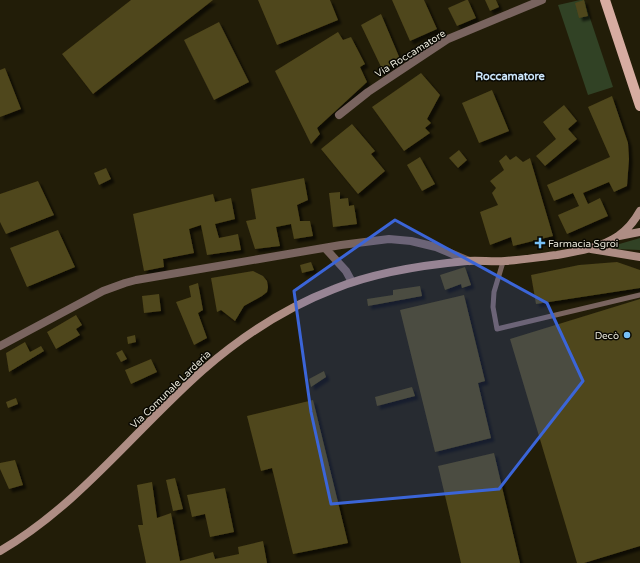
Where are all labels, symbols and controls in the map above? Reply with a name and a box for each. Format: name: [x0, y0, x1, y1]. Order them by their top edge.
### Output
street label: Via Roccamatore: [373, 27, 448, 80]
district label: Roccamatore: [475, 70, 546, 83]
marker: Farmacia Sgroi: [535, 238, 545, 248]
place label: Farmacia Sgroi: [548, 238, 618, 250]
place label: Decò: [595, 330, 619, 342]
marker: Decò: [622, 330, 632, 340]
street label: Via Comunale Larderia: [128, 348, 213, 431]

